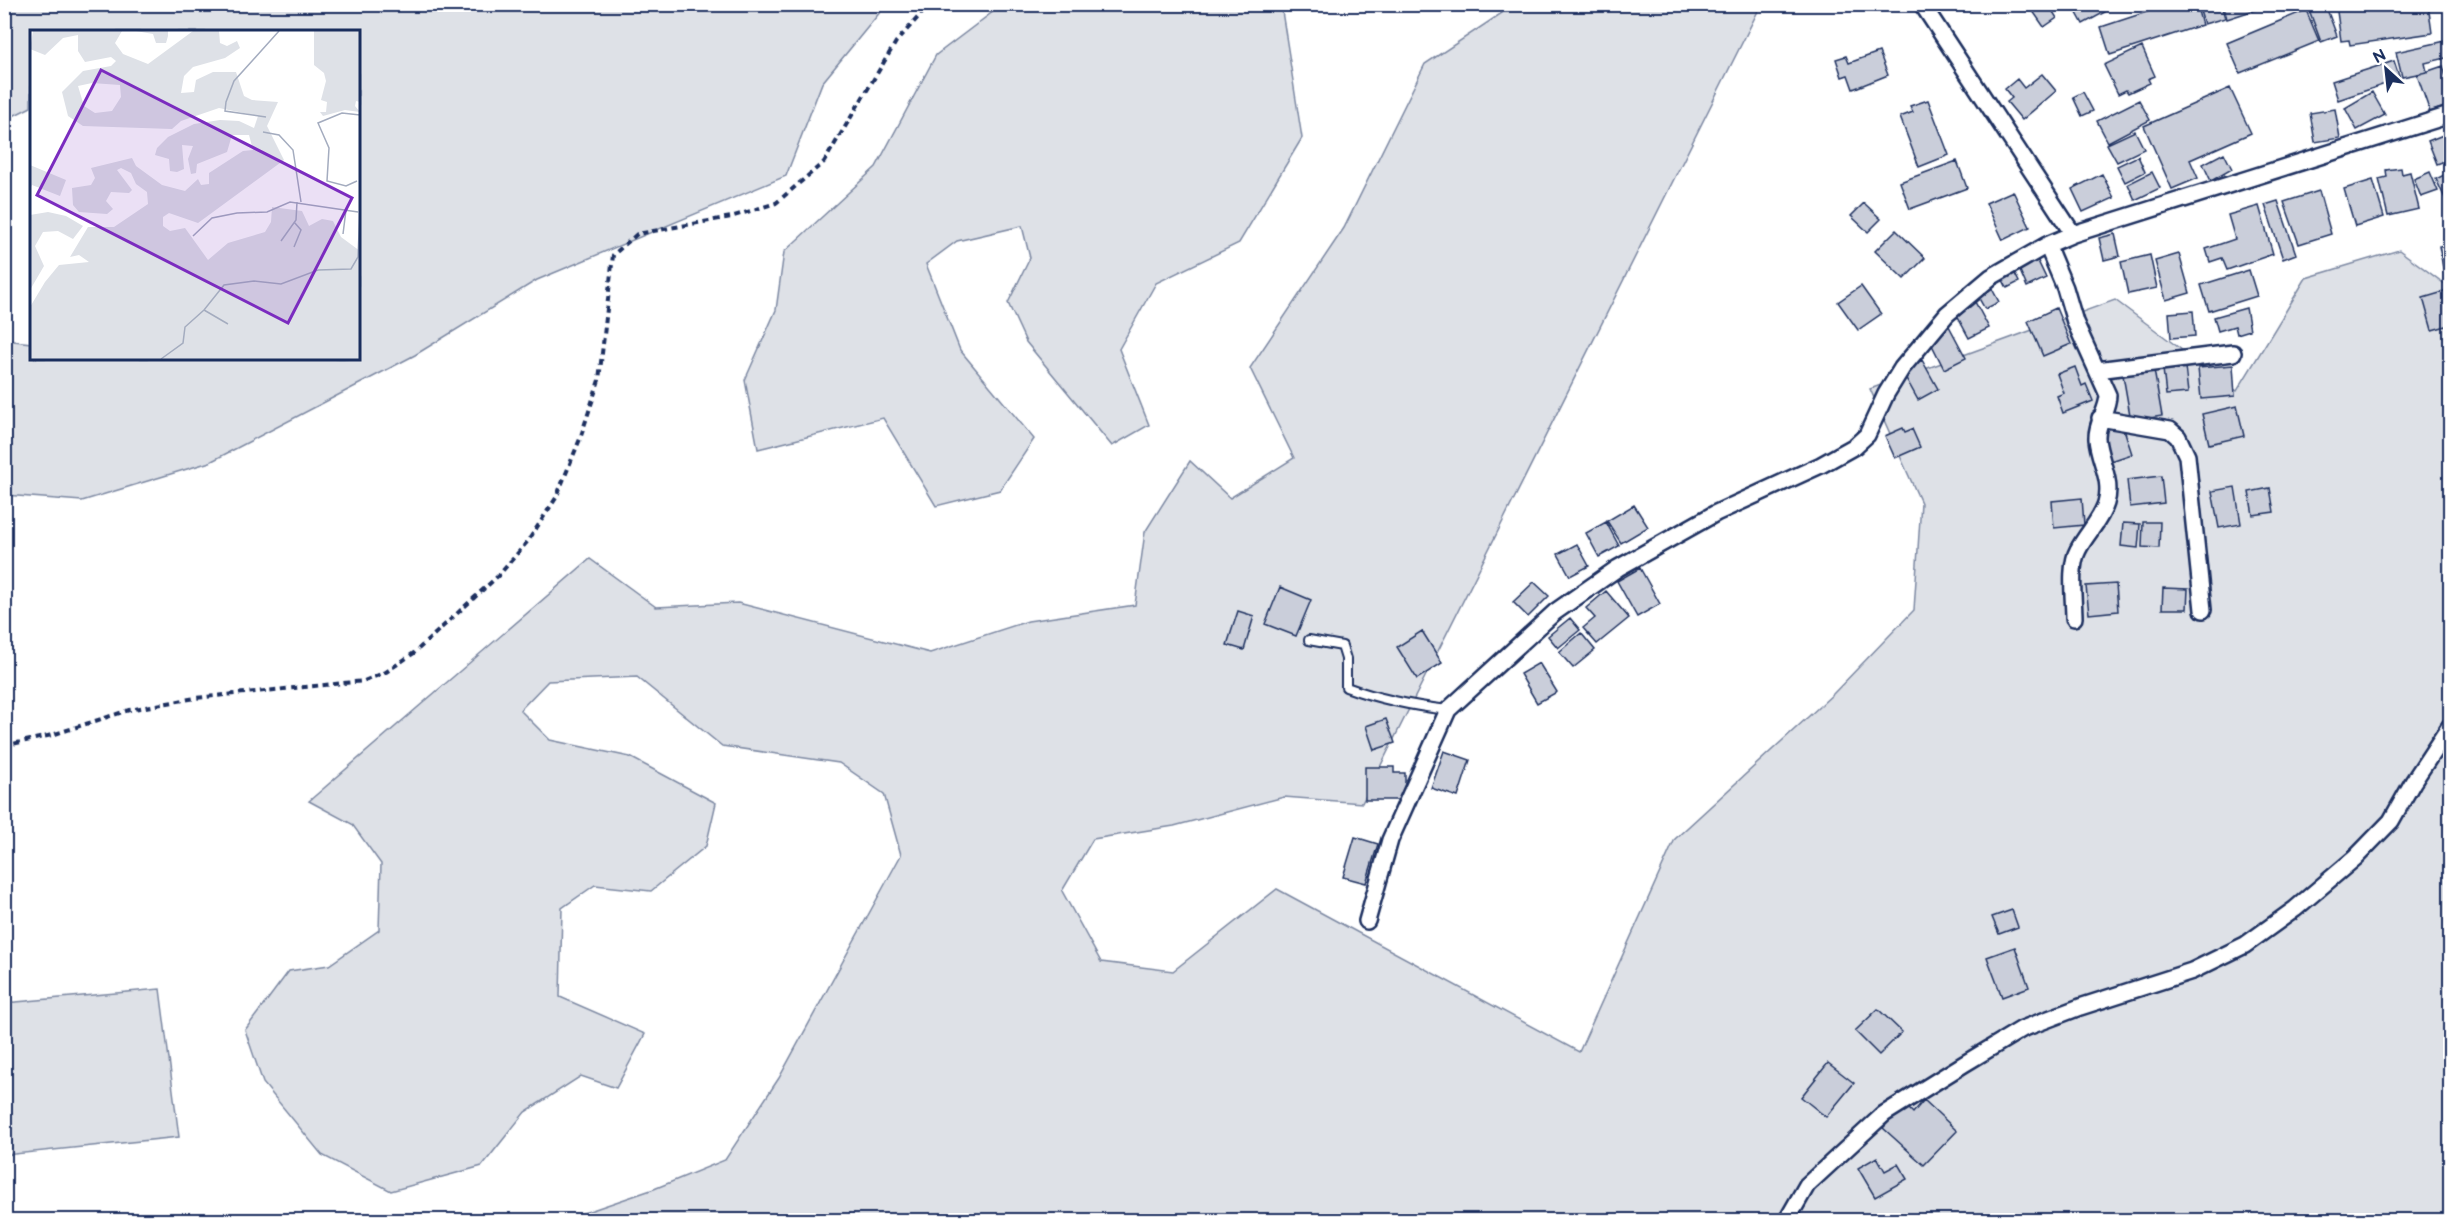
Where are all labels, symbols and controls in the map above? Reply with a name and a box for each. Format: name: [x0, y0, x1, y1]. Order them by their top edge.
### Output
inset map: [30, 30, 360, 360]
north arrow: [2356, 39, 2416, 99]
text: N: [2370, 46, 2390, 68]

